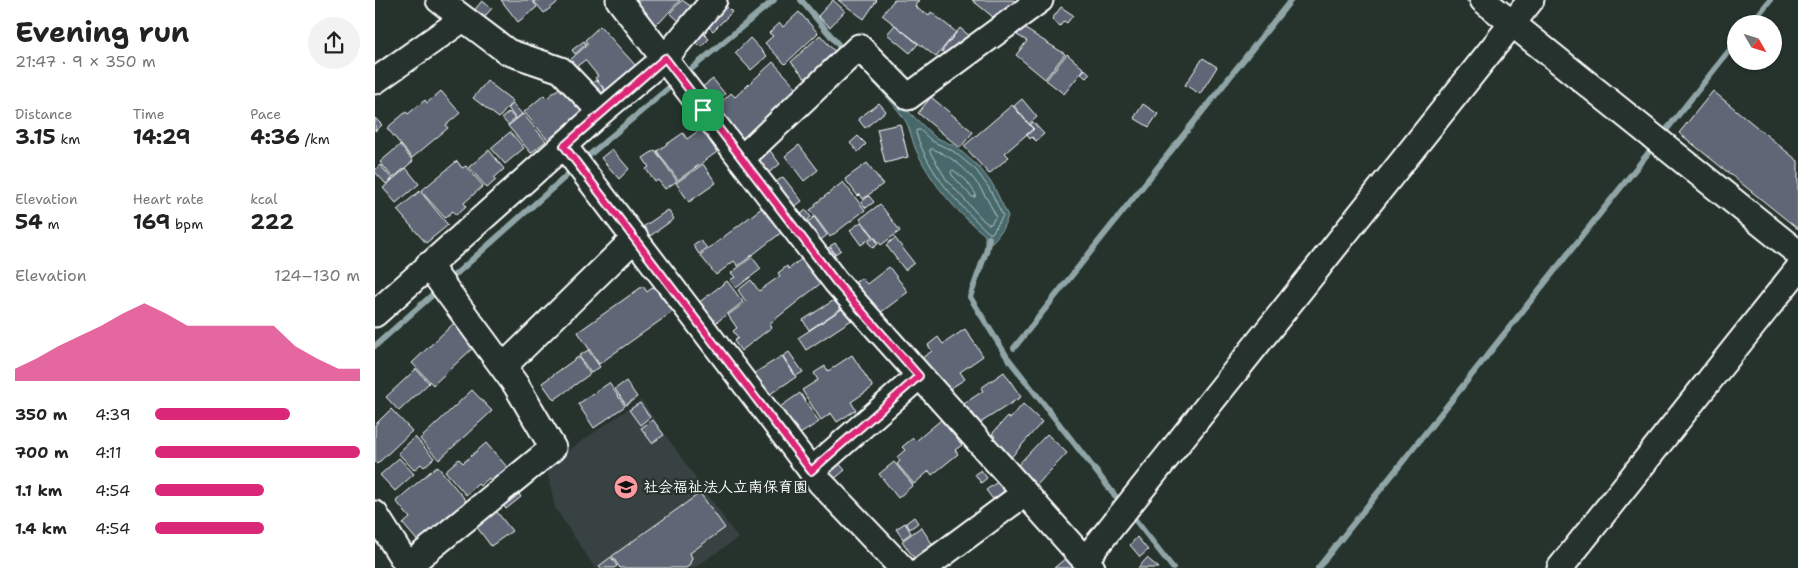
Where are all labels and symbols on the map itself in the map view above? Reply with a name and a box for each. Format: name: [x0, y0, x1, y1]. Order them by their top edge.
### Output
north arrow: [1727, 15, 1783, 70]
pin: [682, 89, 724, 131]
school or university icon: 社会福祉法人立南保育園: [613, 474, 639, 500]
place label: 社会福祉法人立南保育園: [643, 477, 808, 497]

